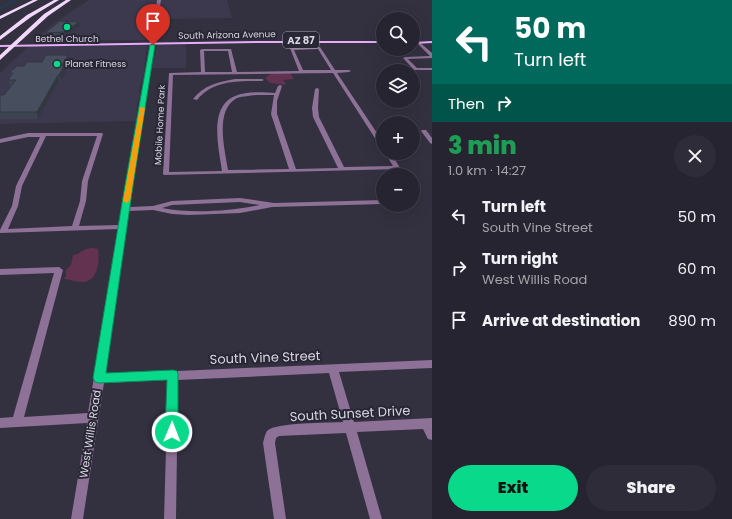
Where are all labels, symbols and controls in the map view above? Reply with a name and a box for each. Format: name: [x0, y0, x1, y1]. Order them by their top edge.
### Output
pin: [136, 4, 170, 45]
text: 50 m: [514, 9, 586, 48]
icon: arrive: [142, 10, 164, 32]
map controls: [376, 12, 420, 212]
button: search: [376, 12, 420, 56]
icon: left: [448, 16, 500, 68]
marker: Bethel Church: [62, 22, 72, 32]
street label: South Arizona Avenue: [178, 28, 276, 42]
road number: AZ 87: [283, 32, 319, 48]
place label: Bethel Church: [35, 33, 99, 45]
text: Turn left: [514, 47, 586, 72]
place label: Planet Fitness: [65, 58, 127, 70]
marker: Planet Fitness: [52, 59, 62, 69]
button: layers: [376, 64, 420, 108]
street label: Mobile Home Park: [152, 84, 168, 166]
icon: right: [493, 92, 515, 114]
text: Then: [448, 93, 485, 114]
button: +: [376, 116, 420, 160]
text: 3 min: [448, 129, 517, 162]
button: close: [674, 135, 716, 177]
text: 1.0 km · 14:27: [448, 161, 526, 180]
button: −: [376, 168, 420, 212]
text: Turn left: [482, 196, 546, 217]
icon: left: [448, 205, 470, 227]
text: 50 m: [678, 206, 716, 227]
text: South Vine Street: [482, 218, 593, 237]
text: Turn right: [482, 248, 558, 269]
icon: right: [448, 257, 470, 279]
text: 60 m: [678, 258, 716, 279]
text: West Willis Road: [482, 270, 587, 289]
icon: arrive: [448, 309, 470, 331]
text: Arrive at destination: [482, 310, 640, 331]
text: 890 m: [668, 310, 716, 331]
street label: South Vine Street: [209, 346, 321, 369]
street label: West Willis Road: [75, 389, 105, 479]
street label: South Sunset Drive: [289, 401, 411, 426]
position arrow: [151, 411, 193, 453]
button: Exit: [448, 465, 578, 511]
button: Share: [586, 465, 716, 511]

